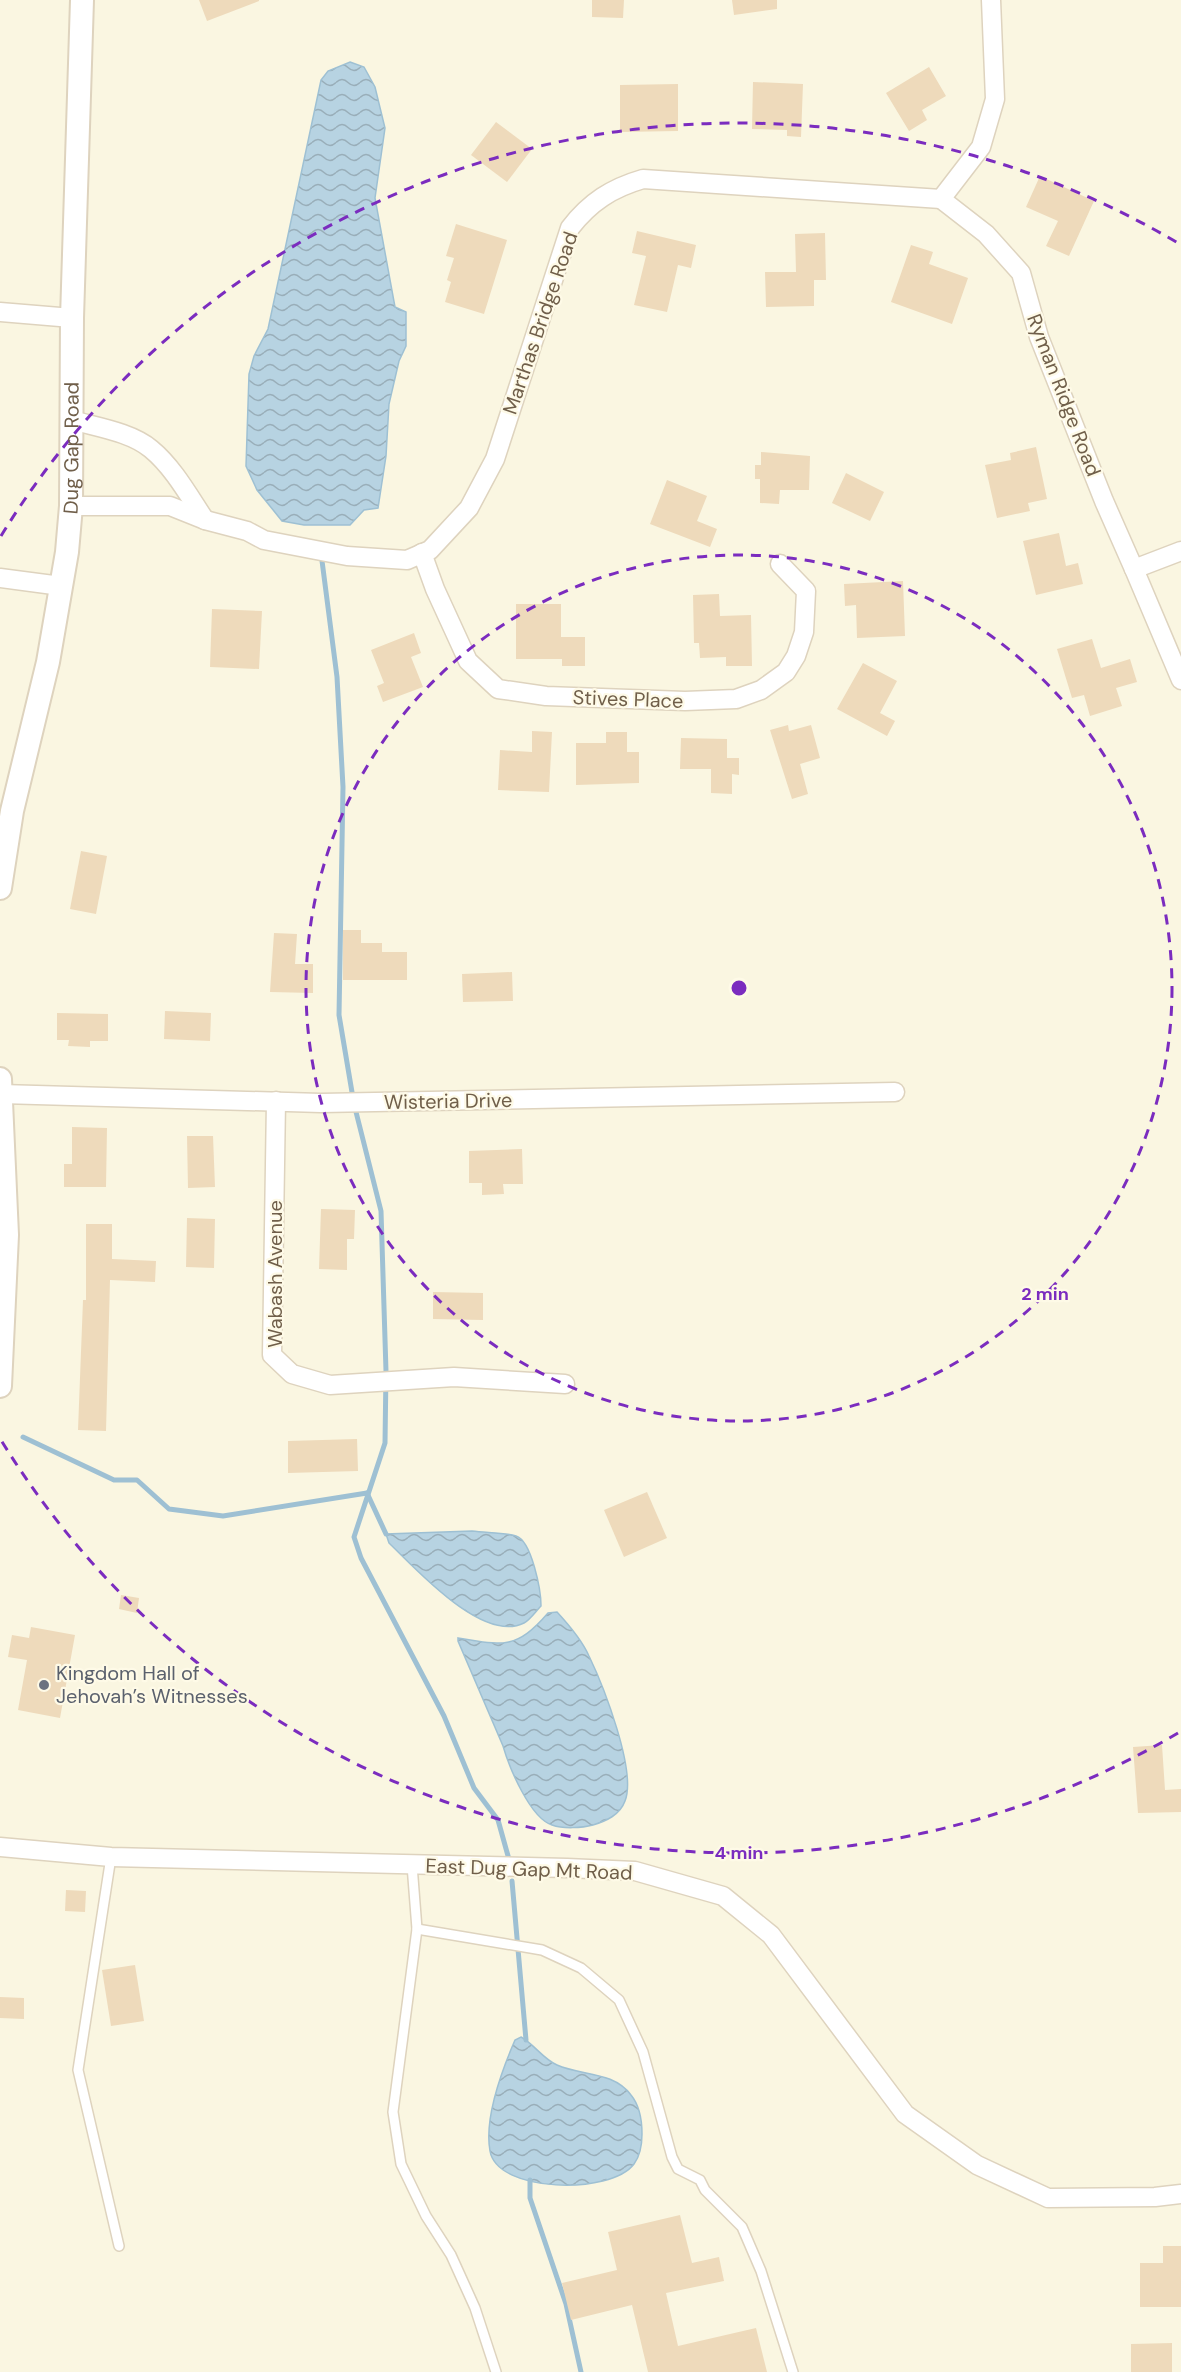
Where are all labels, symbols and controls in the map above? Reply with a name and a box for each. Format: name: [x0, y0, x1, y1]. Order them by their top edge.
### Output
street label: Marthas Bridge Road: [497, 228, 583, 418]
street label: Ryman Ridge Road: [1021, 310, 1107, 480]
street label: Dug Gap Road: [57, 382, 85, 515]
street label: Stives Place: [572, 684, 684, 714]
centre of rings: [729, 978, 749, 998]
street label: Wisteria Drive: [384, 1087, 512, 1115]
street label: Wabash Avenue: [262, 1200, 288, 1348]
text: 2 min: [1021, 1282, 1069, 1306]
place label: Kingdom Hall of Jehovah’s Witnesses: [56, 1660, 248, 1709]
marker: Kingdom Hall of Jehovah’s Witnesses: [37, 1678, 51, 1692]
text: 4 min: [715, 1841, 763, 1865]
street label: East Dug Gap Mt Road: [425, 1852, 633, 1886]

